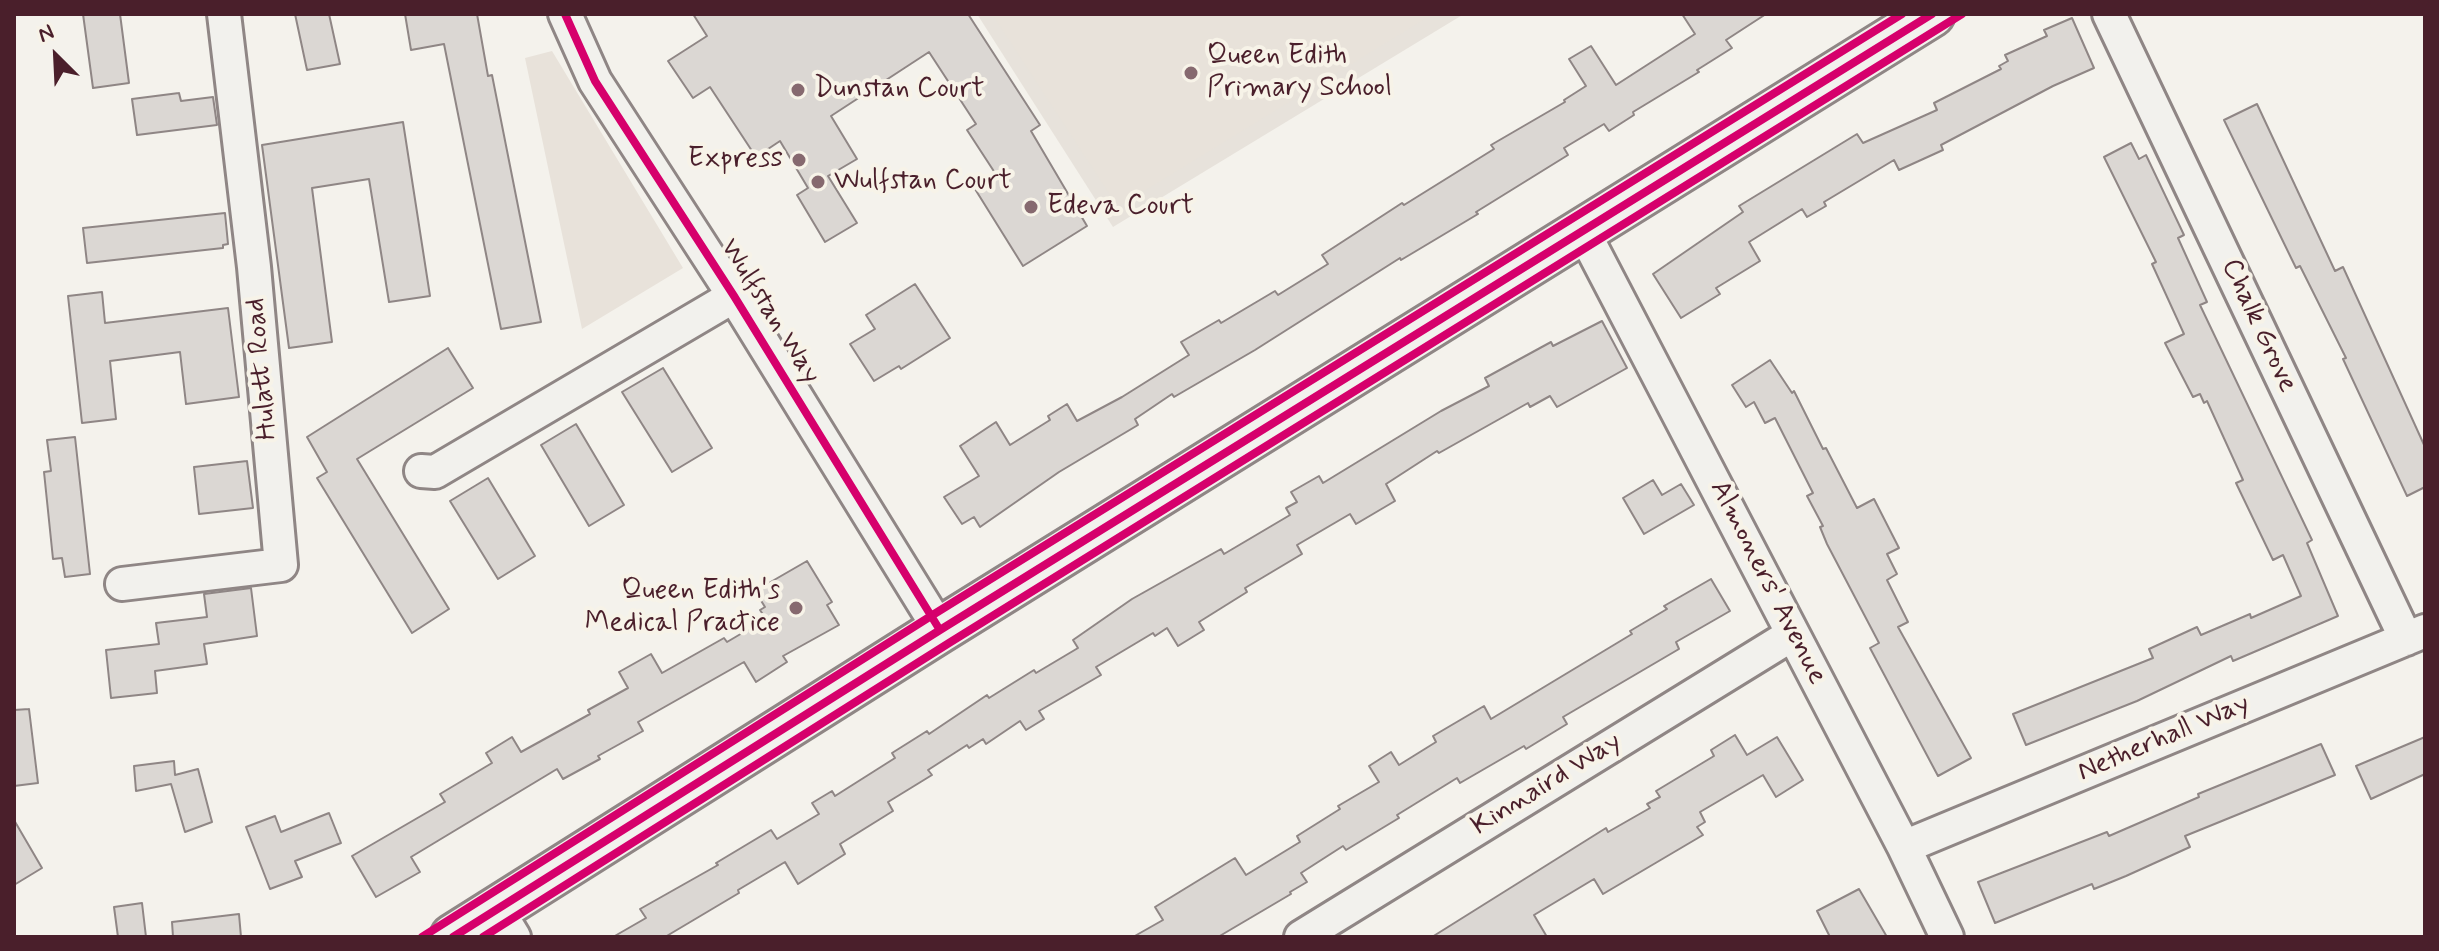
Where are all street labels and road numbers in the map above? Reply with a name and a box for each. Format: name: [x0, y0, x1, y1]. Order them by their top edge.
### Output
street label: Wulfstan Way: [711, 233, 827, 391]
street label: Chalk Grove: [2213, 254, 2303, 398]
street label: Hulatt Road: [240, 296, 286, 442]
street label: Almoners' Avenue: [1701, 475, 1833, 691]
street label: Netherhall Way: [2073, 688, 2255, 790]
street label: Kinnaird Way: [1466, 726, 1628, 844]

